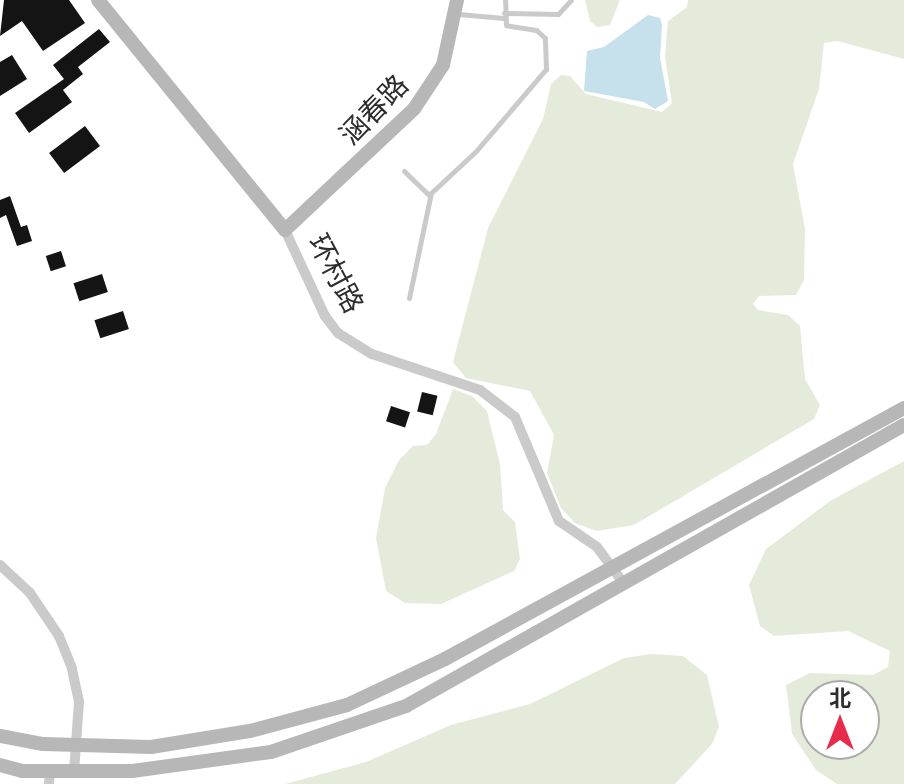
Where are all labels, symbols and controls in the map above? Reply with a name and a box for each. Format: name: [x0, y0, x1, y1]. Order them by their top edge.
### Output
street label: 涵春路: [332, 67, 414, 151]
street label: 环村路: [302, 228, 372, 318]
north arrow: [800, 680, 880, 760]
text: 北: [829, 684, 851, 711]

